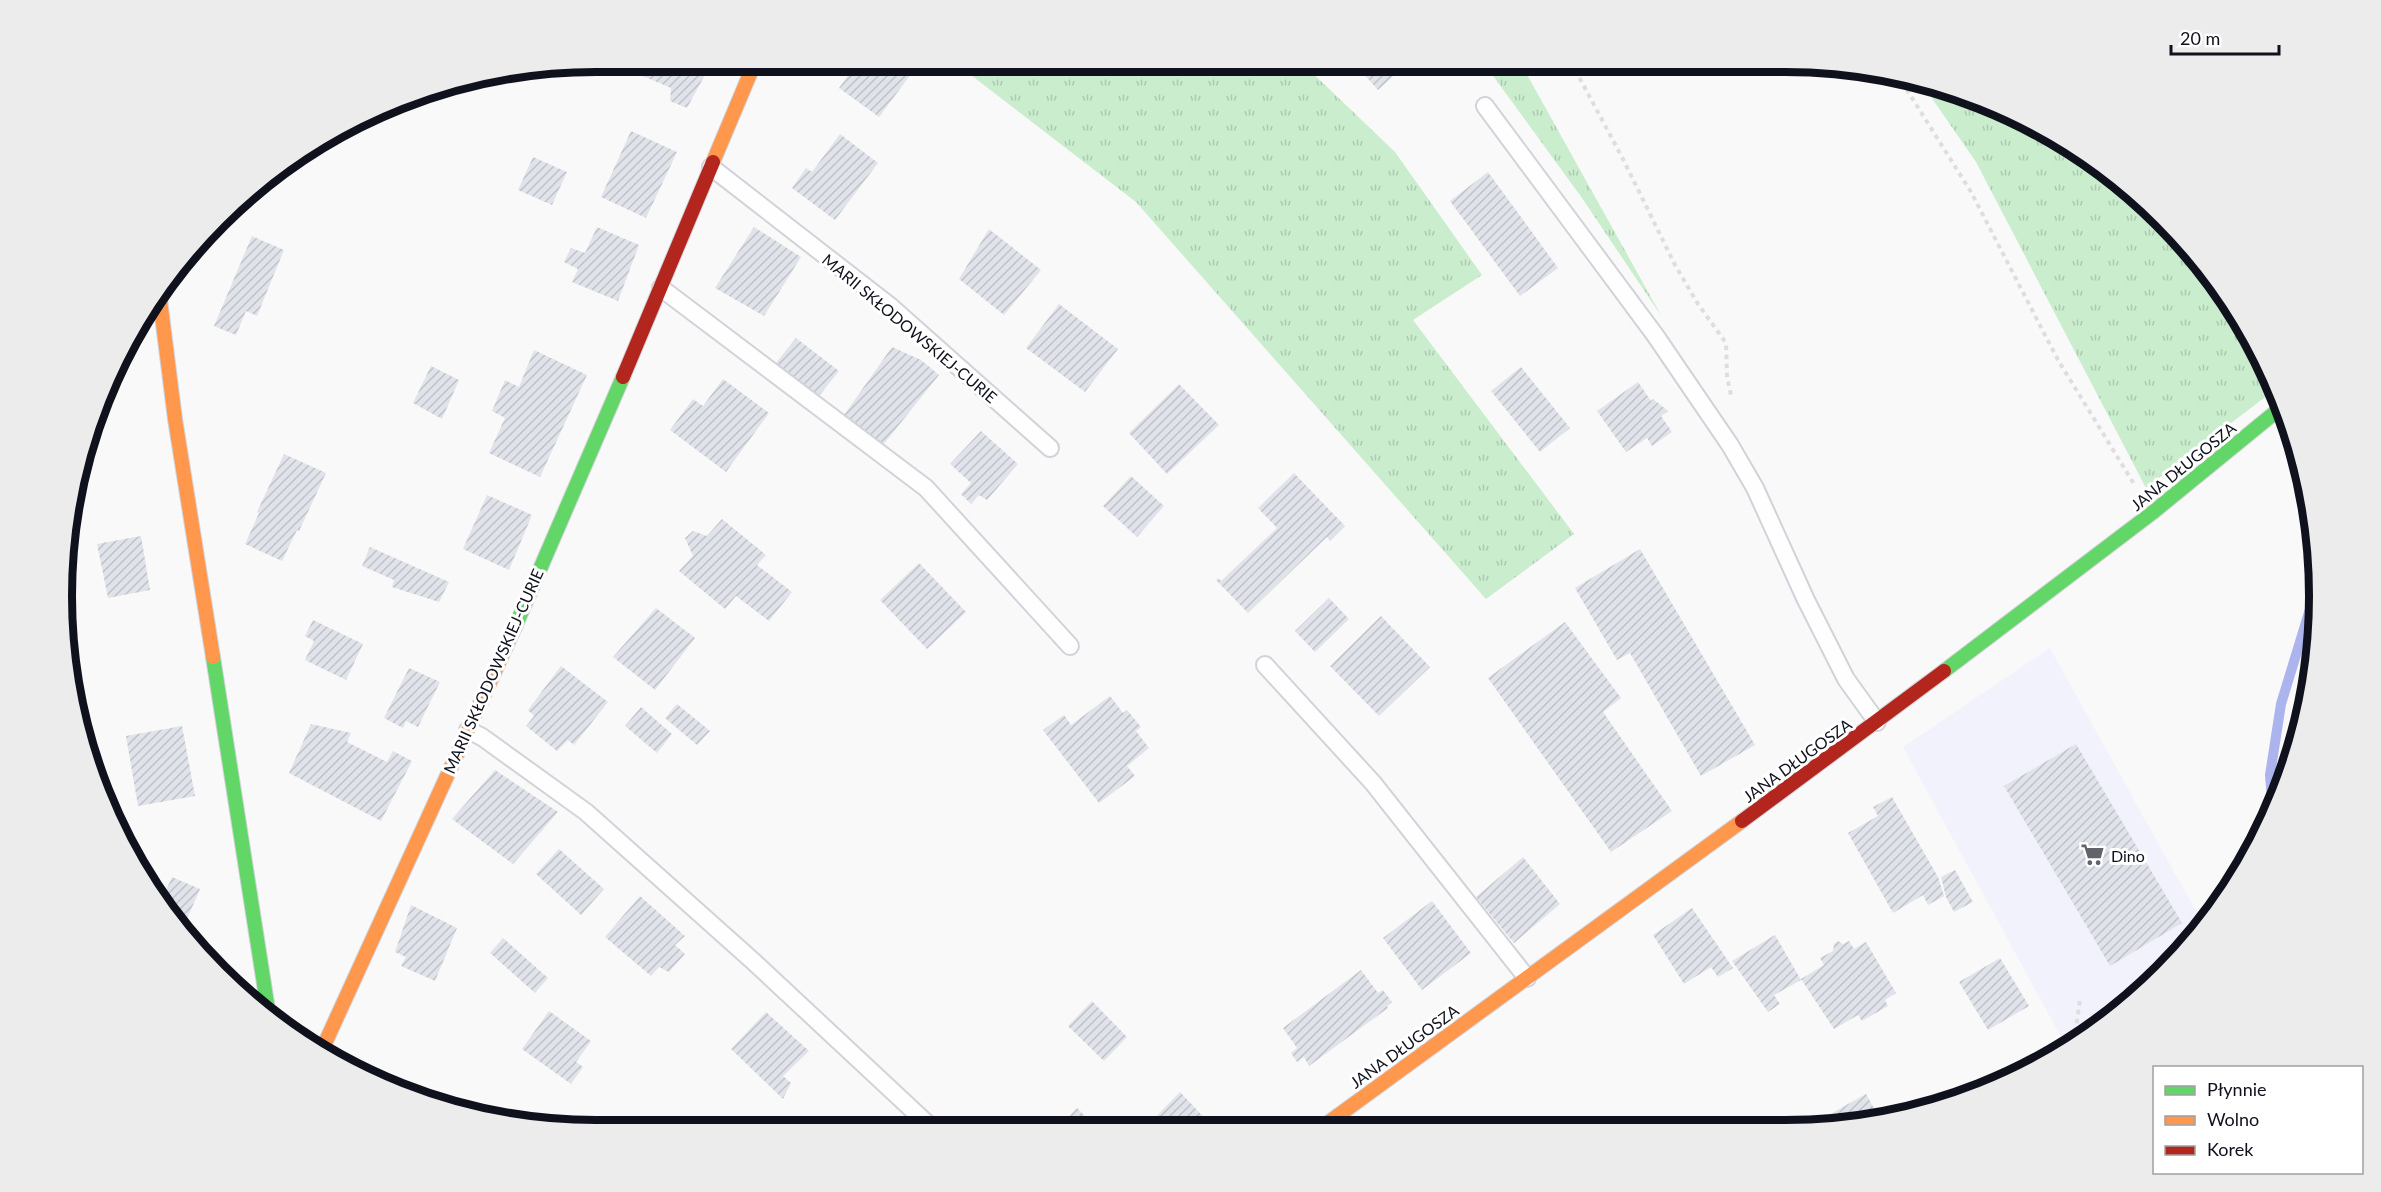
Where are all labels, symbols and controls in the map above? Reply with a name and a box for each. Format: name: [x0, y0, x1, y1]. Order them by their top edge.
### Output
scale bar: [2171, 18, 2279, 56]
text: 20 m: [2180, 27, 2220, 49]
street label: MARII SKŁODOWSKIEJ-CURIE: [819, 249, 1001, 407]
street label: JANA DŁUGOSZA: [2127, 418, 2239, 514]
street label: MARII SKŁODOWSKIEJ-CURIE: [439, 566, 547, 776]
street label: JANA DŁUGOSZA: [1739, 714, 1855, 806]
supermarket icon: Dino: [2080, 842, 2106, 868]
place label: Dino: [2111, 846, 2145, 865]
street label: JANA DŁUGOSZA: [1346, 1000, 1462, 1092]
legend: [2153, 1066, 2363, 1174]
text: Płynnie: [2207, 1078, 2267, 1100]
text: Wolno: [2207, 1108, 2259, 1130]
text: Korek: [2207, 1138, 2254, 1160]

